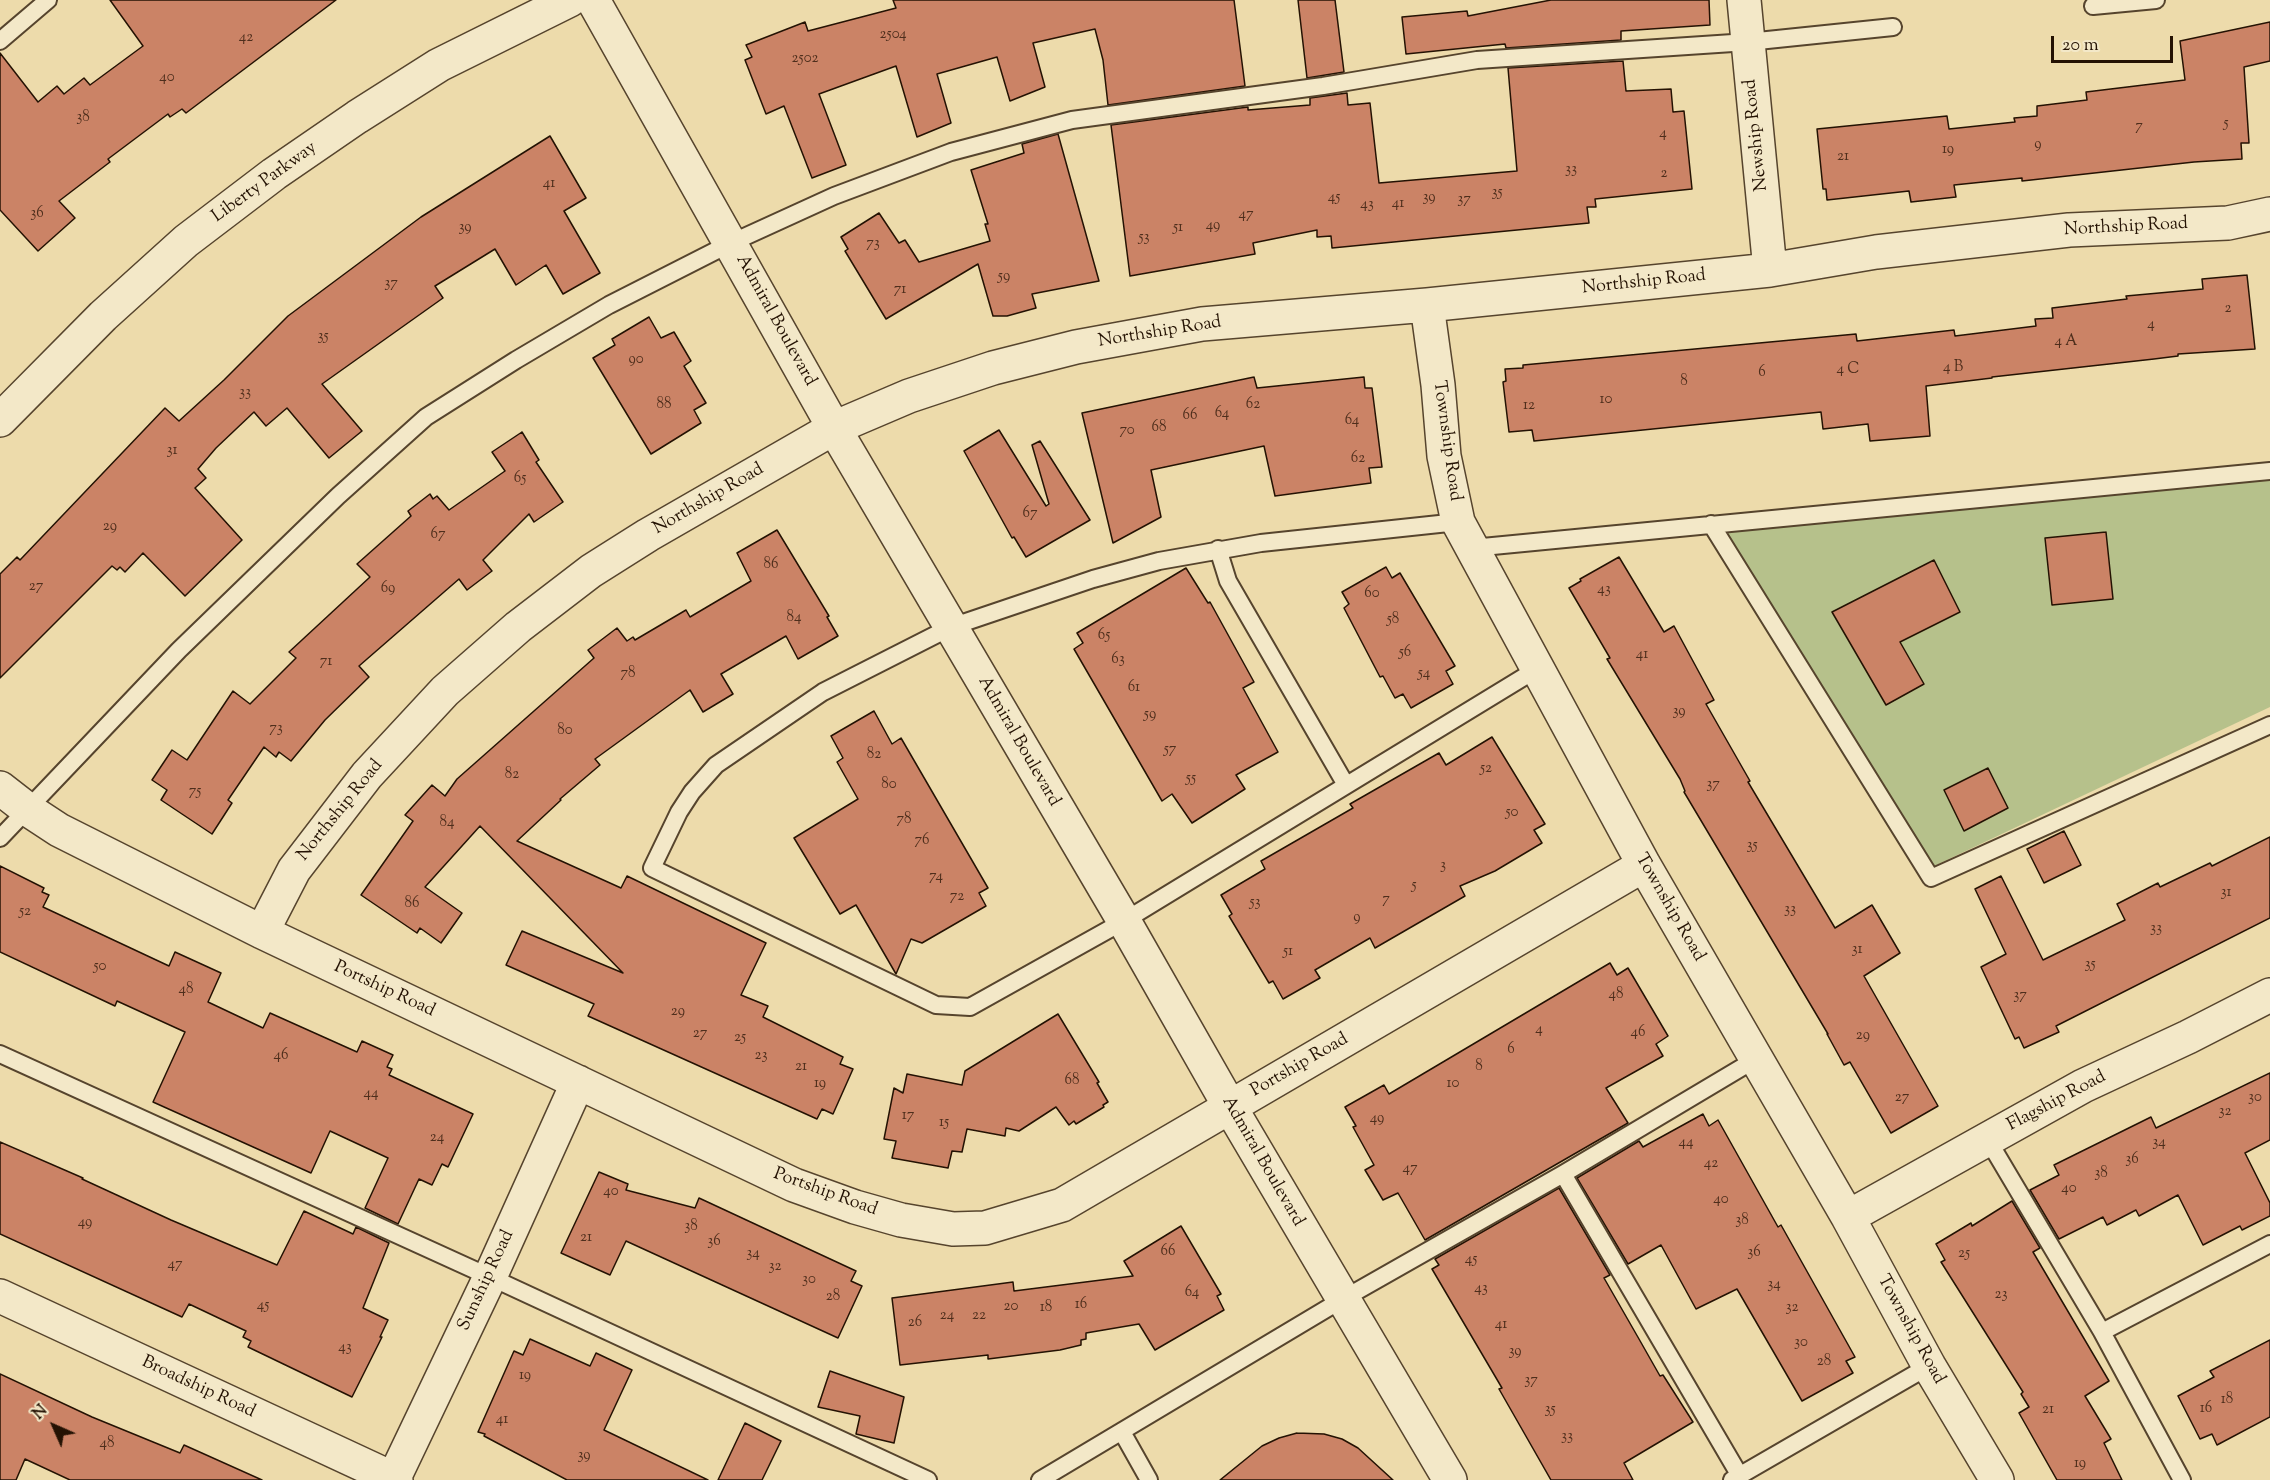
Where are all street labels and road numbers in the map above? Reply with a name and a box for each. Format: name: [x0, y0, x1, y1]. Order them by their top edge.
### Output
street label: Newship Road: [1740, 78, 1774, 192]
street label: Liberty Parkway: [208, 138, 322, 228]
street label: Northship Road: [2063, 214, 2189, 242]
street label: Admiral Boulevard: [730, 252, 820, 390]
street label: Northship Road: [1581, 266, 1707, 300]
street label: Northship Road: [1097, 313, 1223, 353]
street label: Township Road: [1427, 379, 1465, 503]
street label: Northship Road: [650, 460, 768, 540]
street label: Admiral Boulevard: [972, 673, 1064, 811]
street label: Northship Road: [293, 756, 389, 866]
street label: Township Road: [1629, 850, 1709, 966]
street label: Portship Road: [330, 957, 438, 1023]
street label: Portship Road: [1247, 1029, 1353, 1103]
street label: Flagship Road: [2004, 1067, 2110, 1137]
street label: Admiral Boulevard: [1216, 1093, 1308, 1231]
street label: Portship Road: [770, 1164, 880, 1222]
street label: Sunship Road: [454, 1227, 520, 1335]
street label: Township Road: [1871, 1272, 1949, 1388]
street label: Broadship Road: [138, 1352, 258, 1424]

